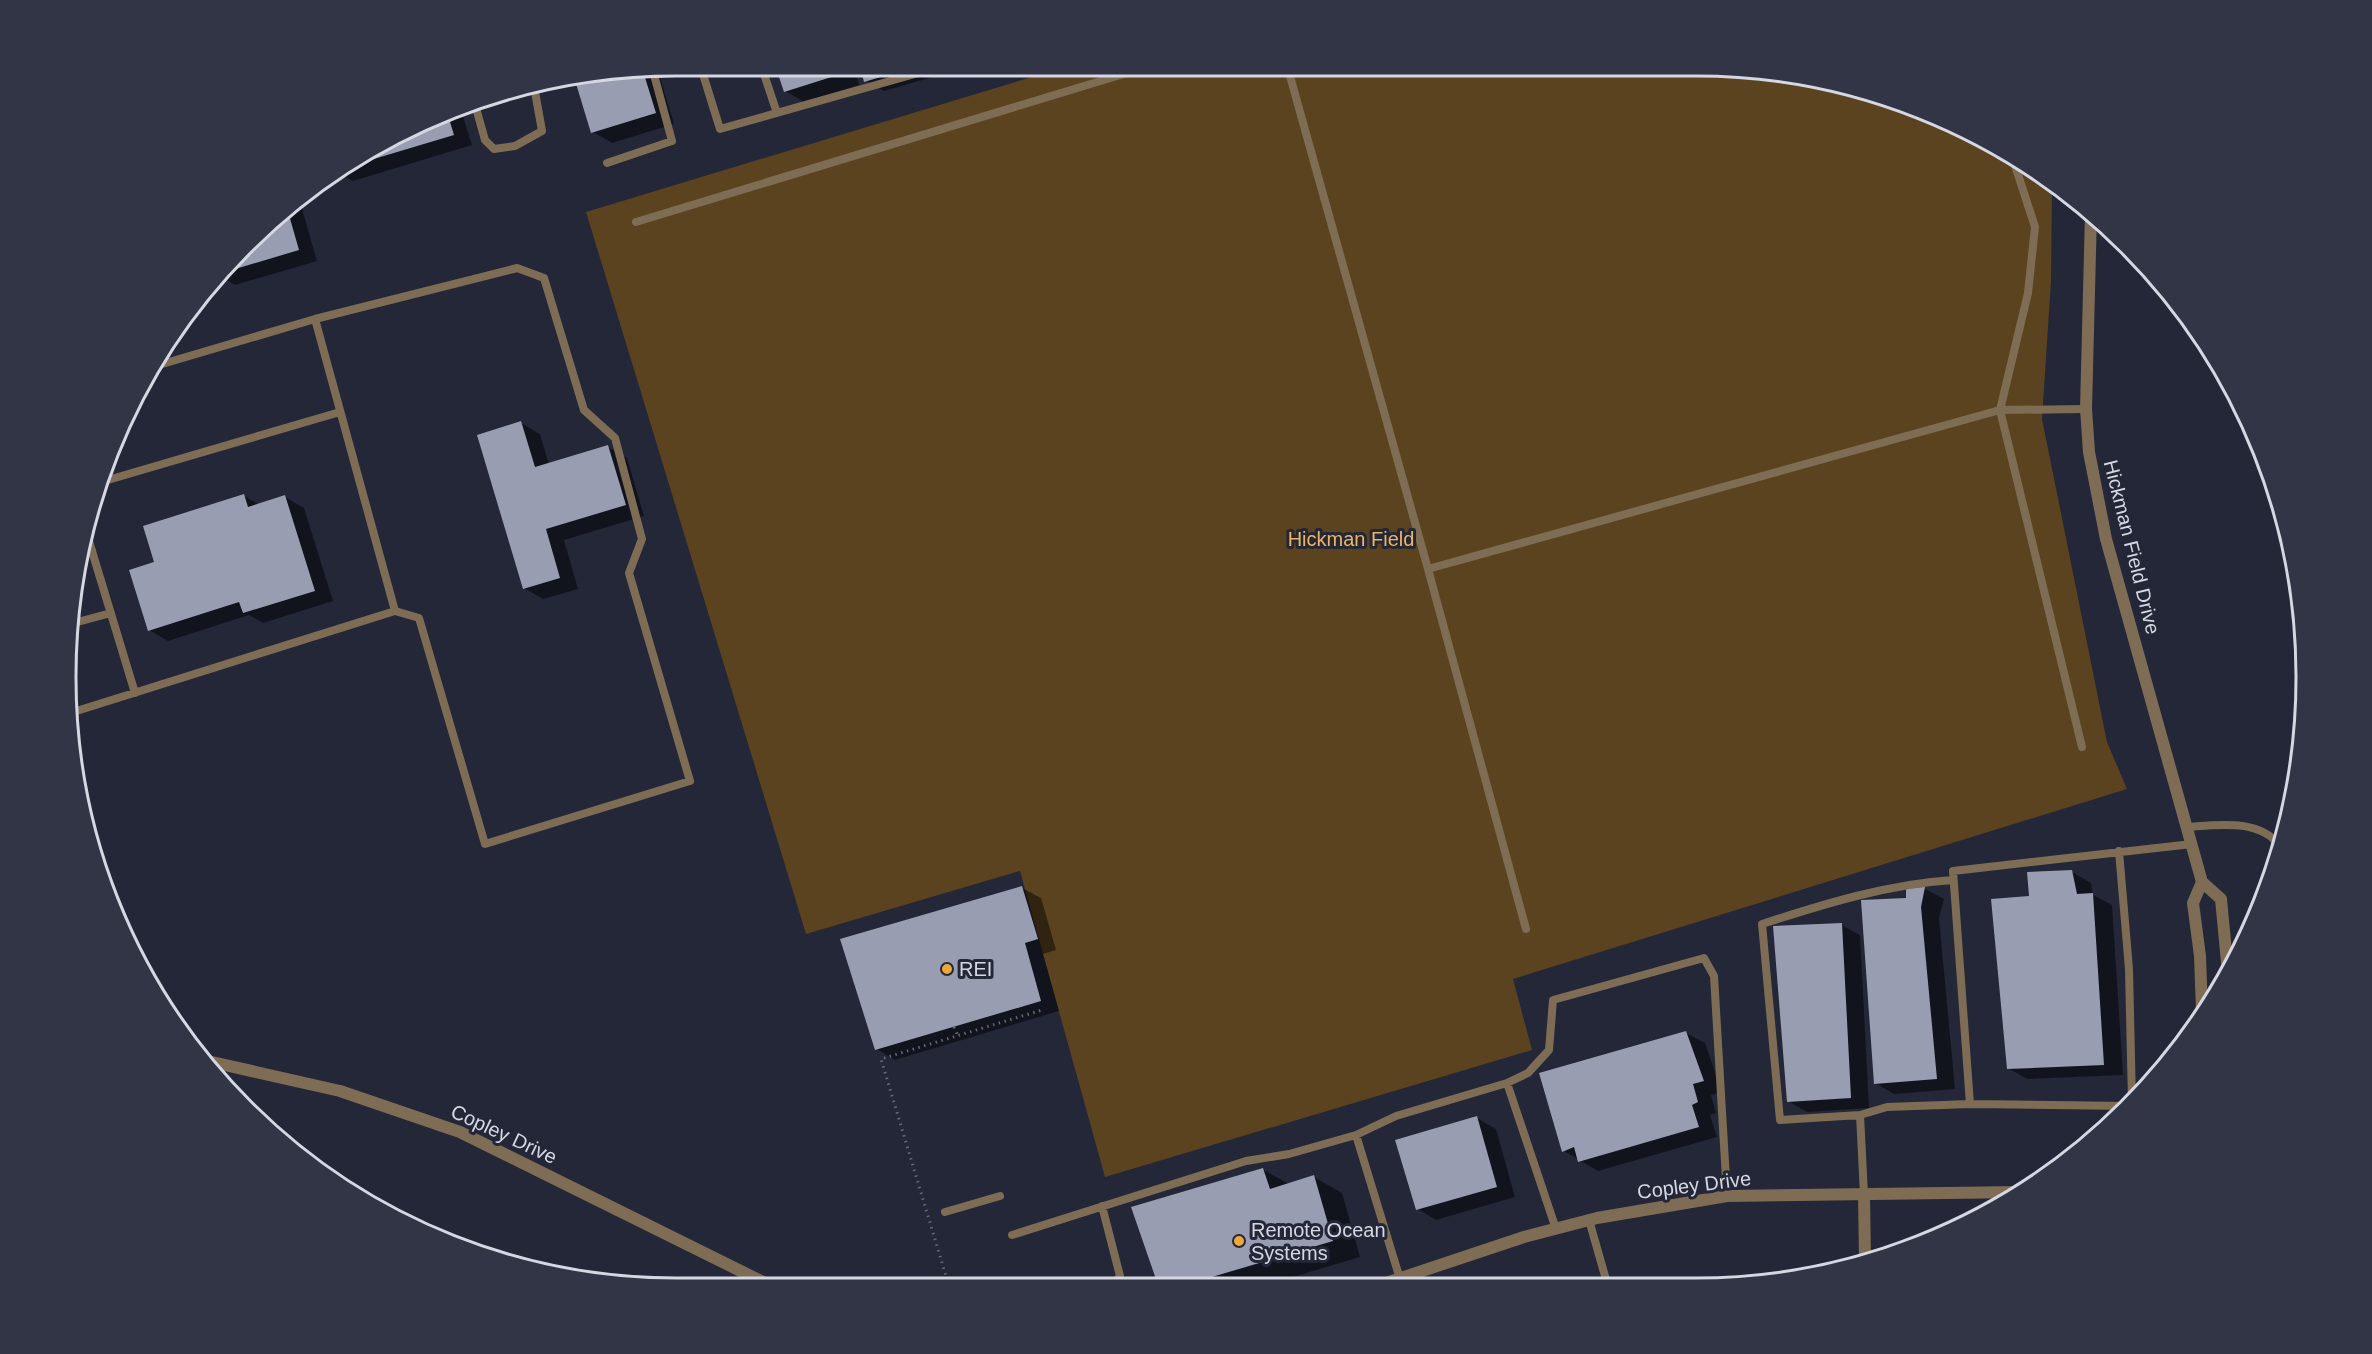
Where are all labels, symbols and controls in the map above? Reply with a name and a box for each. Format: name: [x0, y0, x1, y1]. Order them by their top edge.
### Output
street label: Hickman Field Drive: [2100, 458, 2164, 636]
park label: Hickman Field: [1288, 528, 1414, 550]
place label: REI: [959, 958, 992, 980]
marker: REI: [940, 962, 954, 976]
street label: Copley Drive: [447, 1100, 561, 1168]
street label: Copley Drive: [1636, 1167, 1752, 1203]
place label: Remote Ocean Systems: [1251, 1219, 1386, 1264]
marker: Remote Ocean Systems: [1232, 1234, 1246, 1248]

